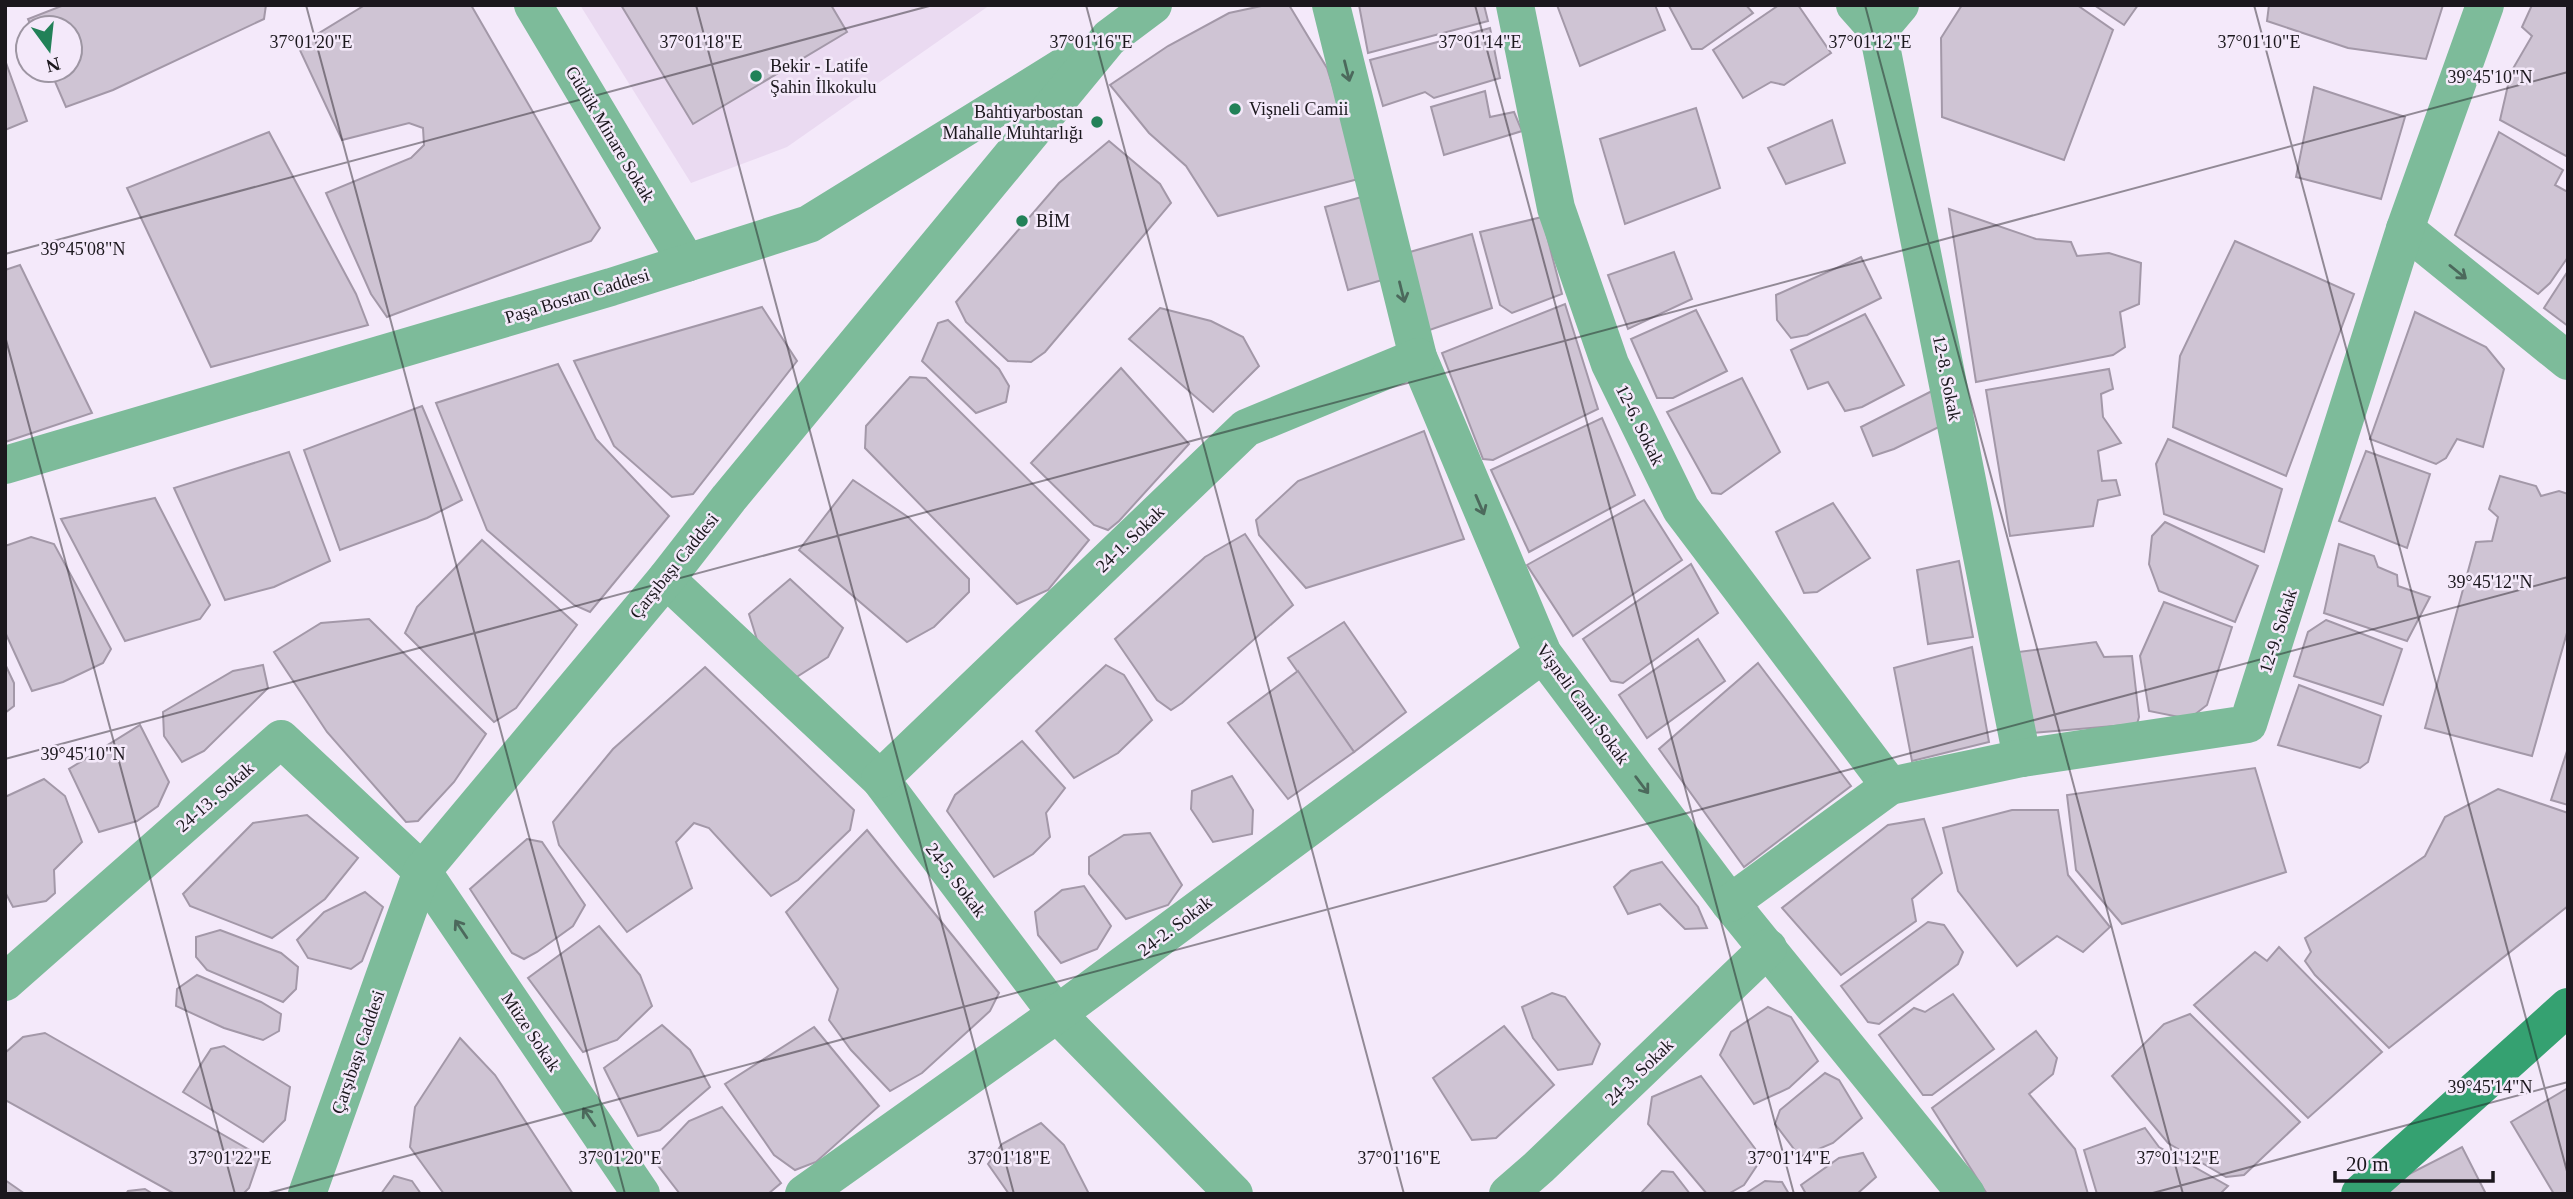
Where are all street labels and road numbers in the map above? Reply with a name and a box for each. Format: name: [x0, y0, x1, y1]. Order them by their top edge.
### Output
street label: Güdük Minare Sokak: [562, 62, 658, 206]
street label: Paşa Bostan Caddesi: [502, 265, 652, 327]
street label: 12-8. Sokak: [1929, 333, 1965, 423]
street label: 12-6. Sokak: [1612, 382, 1668, 468]
street label: 24-1. Sokak: [1092, 502, 1168, 576]
street label: Çarşıbaşı Caddesi: [625, 509, 723, 623]
street label: 12-9. Sokak: [2255, 587, 2301, 675]
street label: Vişneli Cami Sokak: [1533, 640, 1633, 768]
street label: 24-13. Sokak: [172, 758, 258, 836]
street label: 24-5. Sokak: [922, 839, 990, 921]
street label: 24-2. Sokak: [1134, 892, 1216, 960]
street label: Çarşıbaşı Caddesi: [327, 988, 389, 1116]
street label: Müze Sokak: [497, 989, 565, 1075]
street label: 24-3. Sokak: [1601, 1035, 1677, 1109]

